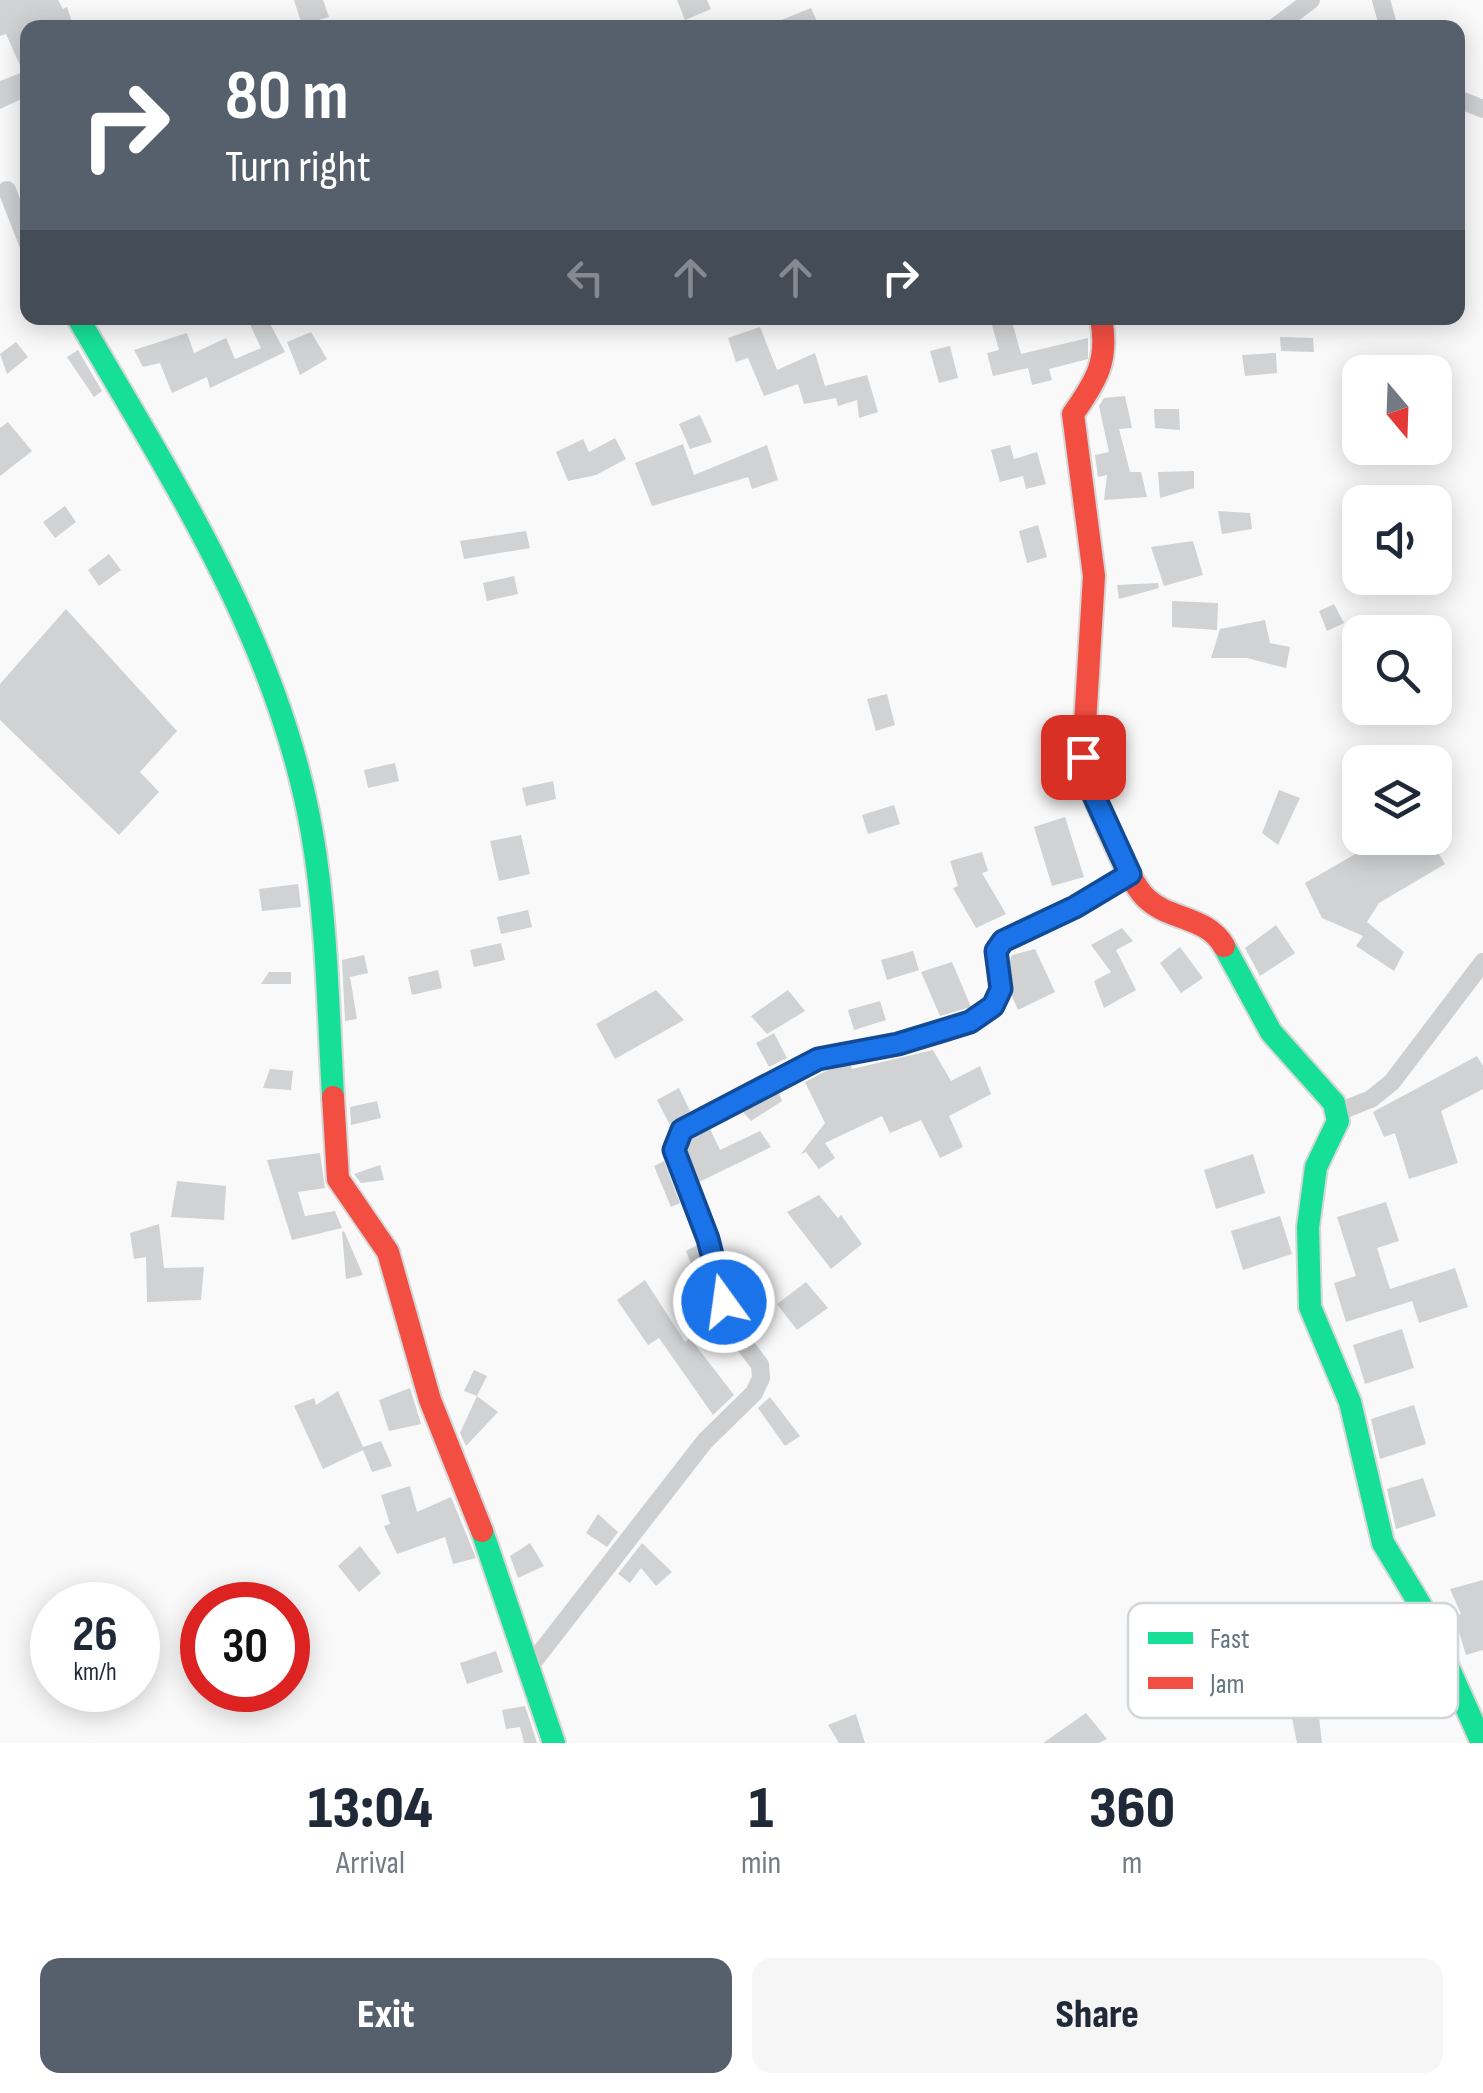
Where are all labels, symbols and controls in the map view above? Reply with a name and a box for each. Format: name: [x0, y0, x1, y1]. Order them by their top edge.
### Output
text: 80 m: [225, 55, 349, 139]
icon: right: [60, 60, 190, 190]
text: Turn right: [225, 140, 371, 195]
icon: left: [558, 250, 613, 305]
icon: ahead: [663, 250, 718, 305]
icon: ahead: [768, 250, 823, 305]
icon: right: [873, 250, 928, 305]
north arrow: [1342, 355, 1452, 465]
map controls: [1342, 355, 1452, 855]
button: sound: [1342, 485, 1452, 595]
button: search: [1342, 615, 1452, 725]
pin: [1041, 715, 1126, 800]
icon: arrive: [1056, 730, 1111, 785]
button: layers: [1342, 745, 1452, 855]
position arrow: [672, 1250, 776, 1354]
speed limit sign: 30: [180, 1582, 310, 1712]
legend: [1128, 1603, 1458, 1718]
text: 26: [72, 1605, 118, 1665]
text: Fast: [1210, 1623, 1249, 1656]
text: km/h: [73, 1657, 117, 1688]
text: Jam: [1209, 1668, 1245, 1701]
text: 13:04: [308, 1773, 433, 1845]
text: 1: [749, 1773, 773, 1845]
text: 360: [1089, 1773, 1175, 1845]
text: Arrival: [336, 1844, 405, 1883]
text: min: [741, 1844, 781, 1883]
text: m: [1122, 1844, 1142, 1883]
button: Exit: [40, 1958, 732, 2073]
button: Share: [752, 1958, 1443, 2073]

